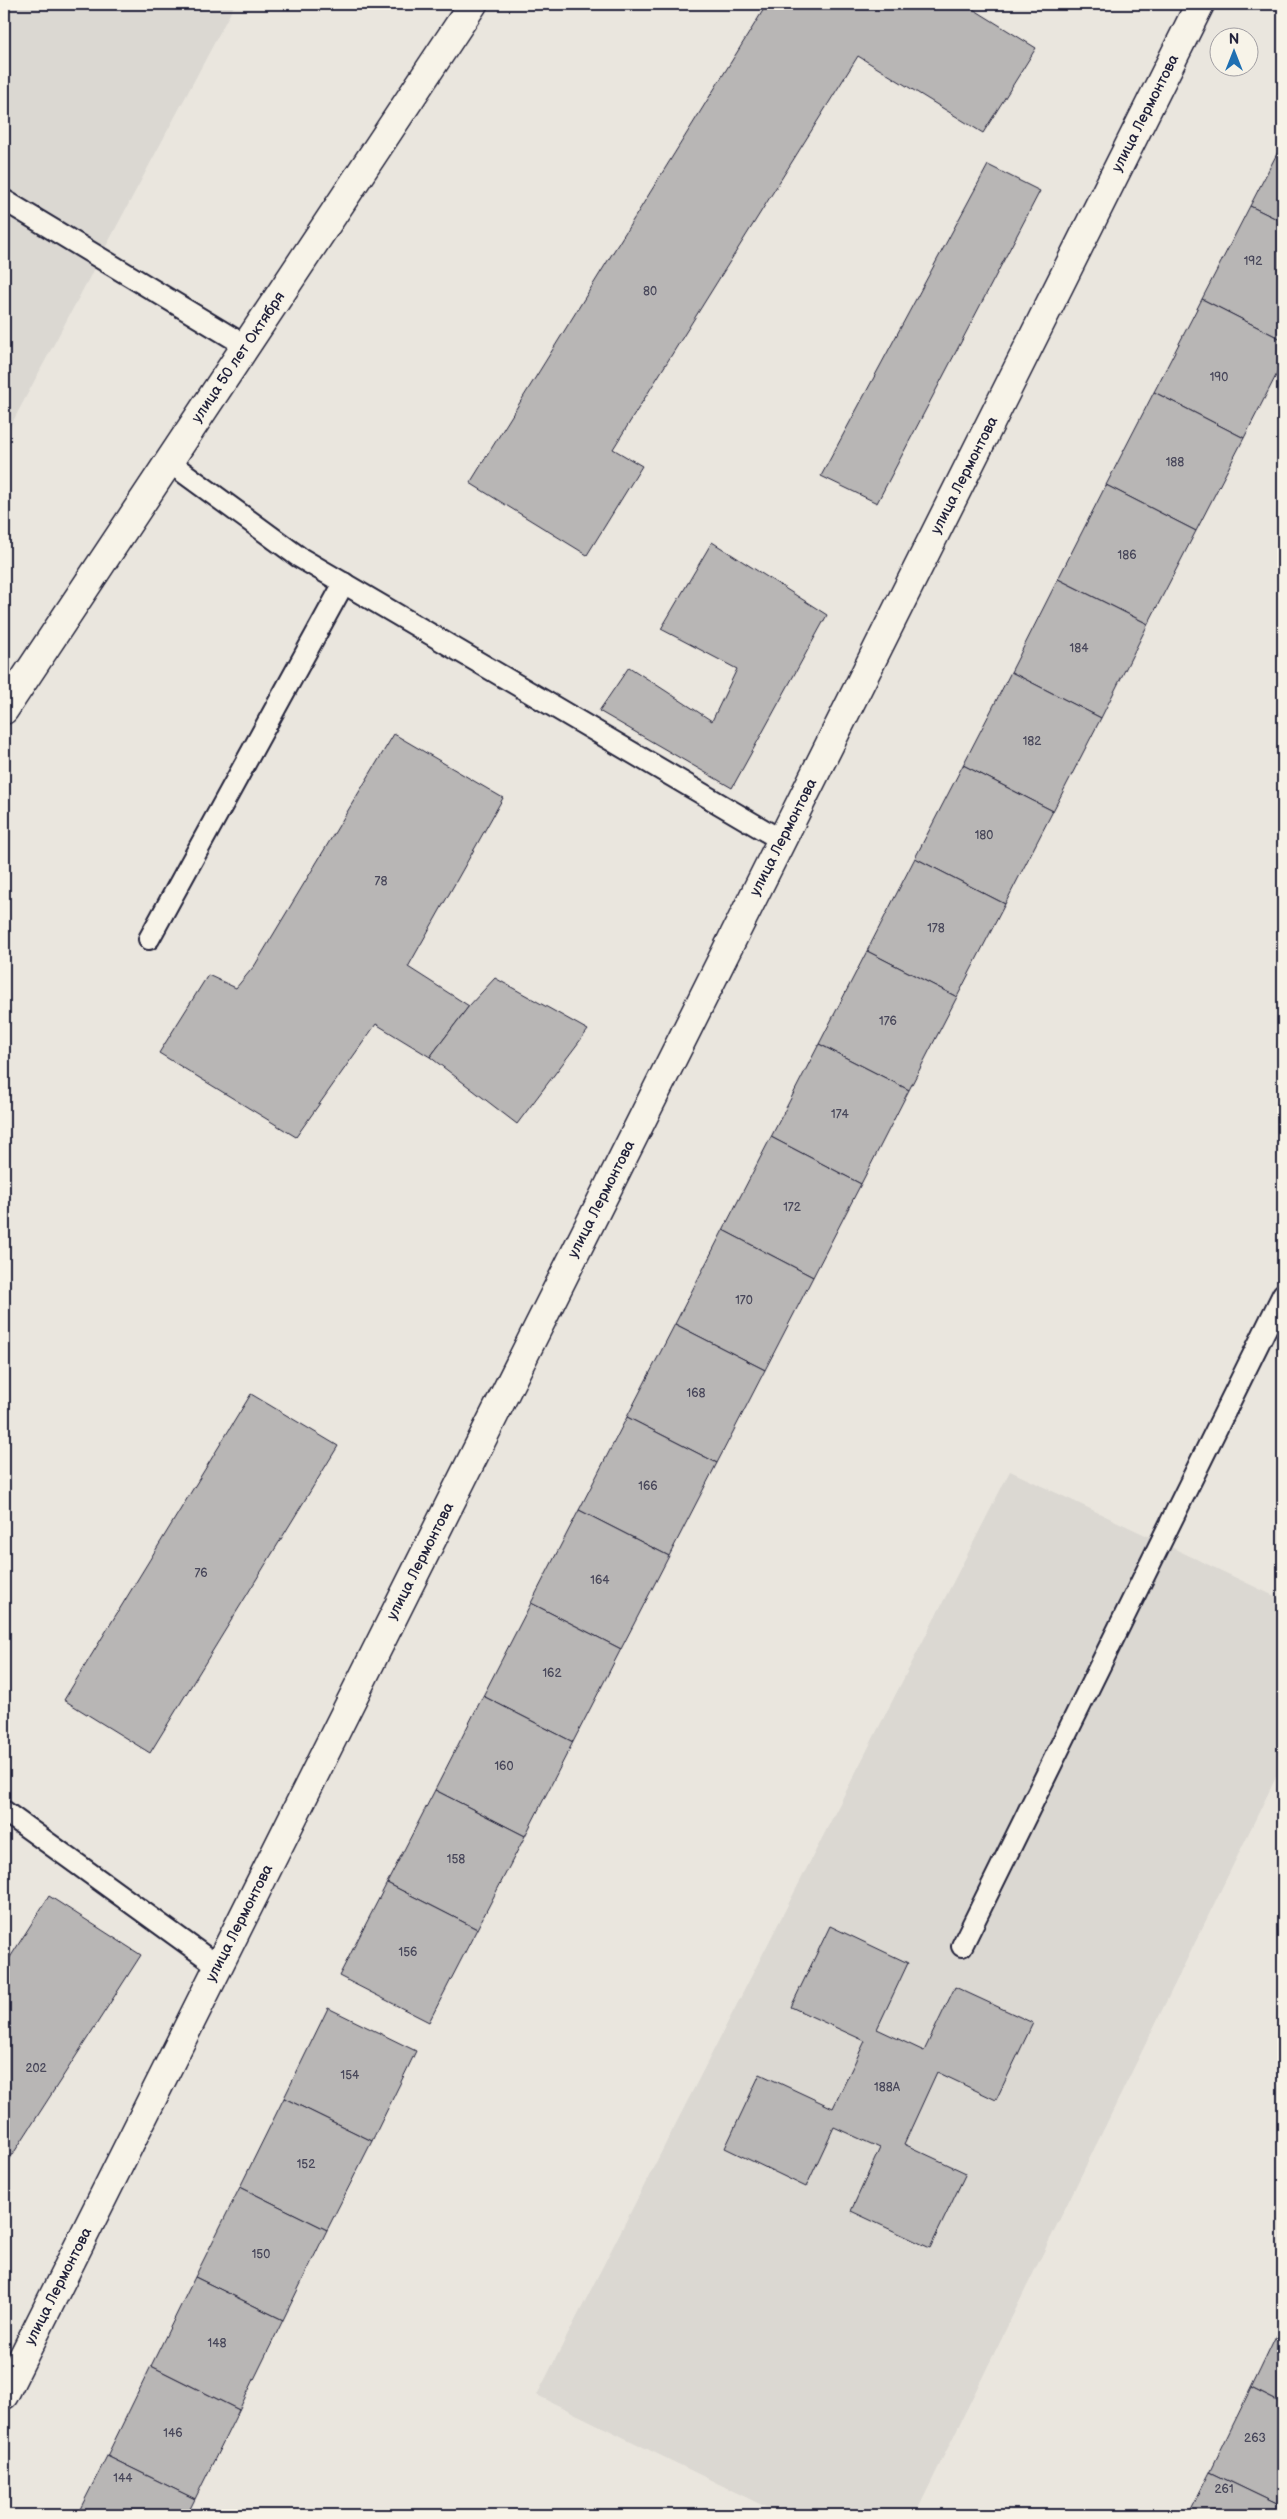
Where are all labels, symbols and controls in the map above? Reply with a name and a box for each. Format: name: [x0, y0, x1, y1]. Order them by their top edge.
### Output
north arrow: [1210, 28, 1260, 78]
text: N: [1229, 31, 1239, 48]
street label: улица Лермонтова: [1108, 51, 1183, 175]
house number: 192: [1244, 254, 1262, 269]
house number: 80: [643, 284, 657, 299]
street label: улица 50 лет Октября: [187, 288, 289, 426]
house number: 190: [1210, 370, 1228, 385]
street label: улица Лермонтова: [927, 413, 1002, 537]
house number: 188: [1166, 455, 1184, 470]
house number: 186: [1118, 548, 1136, 563]
house number: 184: [1070, 641, 1089, 656]
house number: 182: [1023, 734, 1041, 749]
street label: улица Лермонтова: [746, 775, 821, 899]
house number: 180: [975, 828, 993, 843]
house number: 78: [375, 874, 387, 889]
house number: 178: [927, 921, 945, 936]
house number: 176: [879, 1014, 897, 1029]
house number: 174: [831, 1107, 850, 1122]
street label: улица Лермонтова: [564, 1137, 639, 1261]
house number: 172: [783, 1200, 801, 1215]
house number: 170: [735, 1293, 753, 1308]
house number: 168: [687, 1386, 705, 1401]
house number: 166: [638, 1479, 658, 1494]
street label: улица Лермонтова: [383, 1499, 458, 1623]
house number: 76: [194, 1566, 208, 1581]
house number: 164: [590, 1573, 610, 1588]
house number: 162: [542, 1666, 562, 1681]
house number: 160: [494, 1759, 514, 1774]
house number: 158: [447, 1852, 465, 1867]
street label: улица Лермонтова: [202, 1861, 277, 1985]
house number: 156: [399, 1945, 417, 1960]
house number: 202: [25, 2061, 47, 2076]
house number: 154: [341, 2068, 360, 2083]
house number: 188А: [874, 2080, 901, 2095]
house number: 152: [297, 2157, 315, 2172]
street label: улица Лермонтова: [21, 2224, 96, 2348]
house number: 150: [252, 2247, 270, 2262]
house number: 148: [208, 2336, 226, 2351]
house number: 146: [163, 2426, 183, 2441]
house number: 263: [1244, 2431, 1266, 2446]
house number: 144: [113, 2471, 133, 2486]
house number: 261: [1214, 2482, 1234, 2497]

